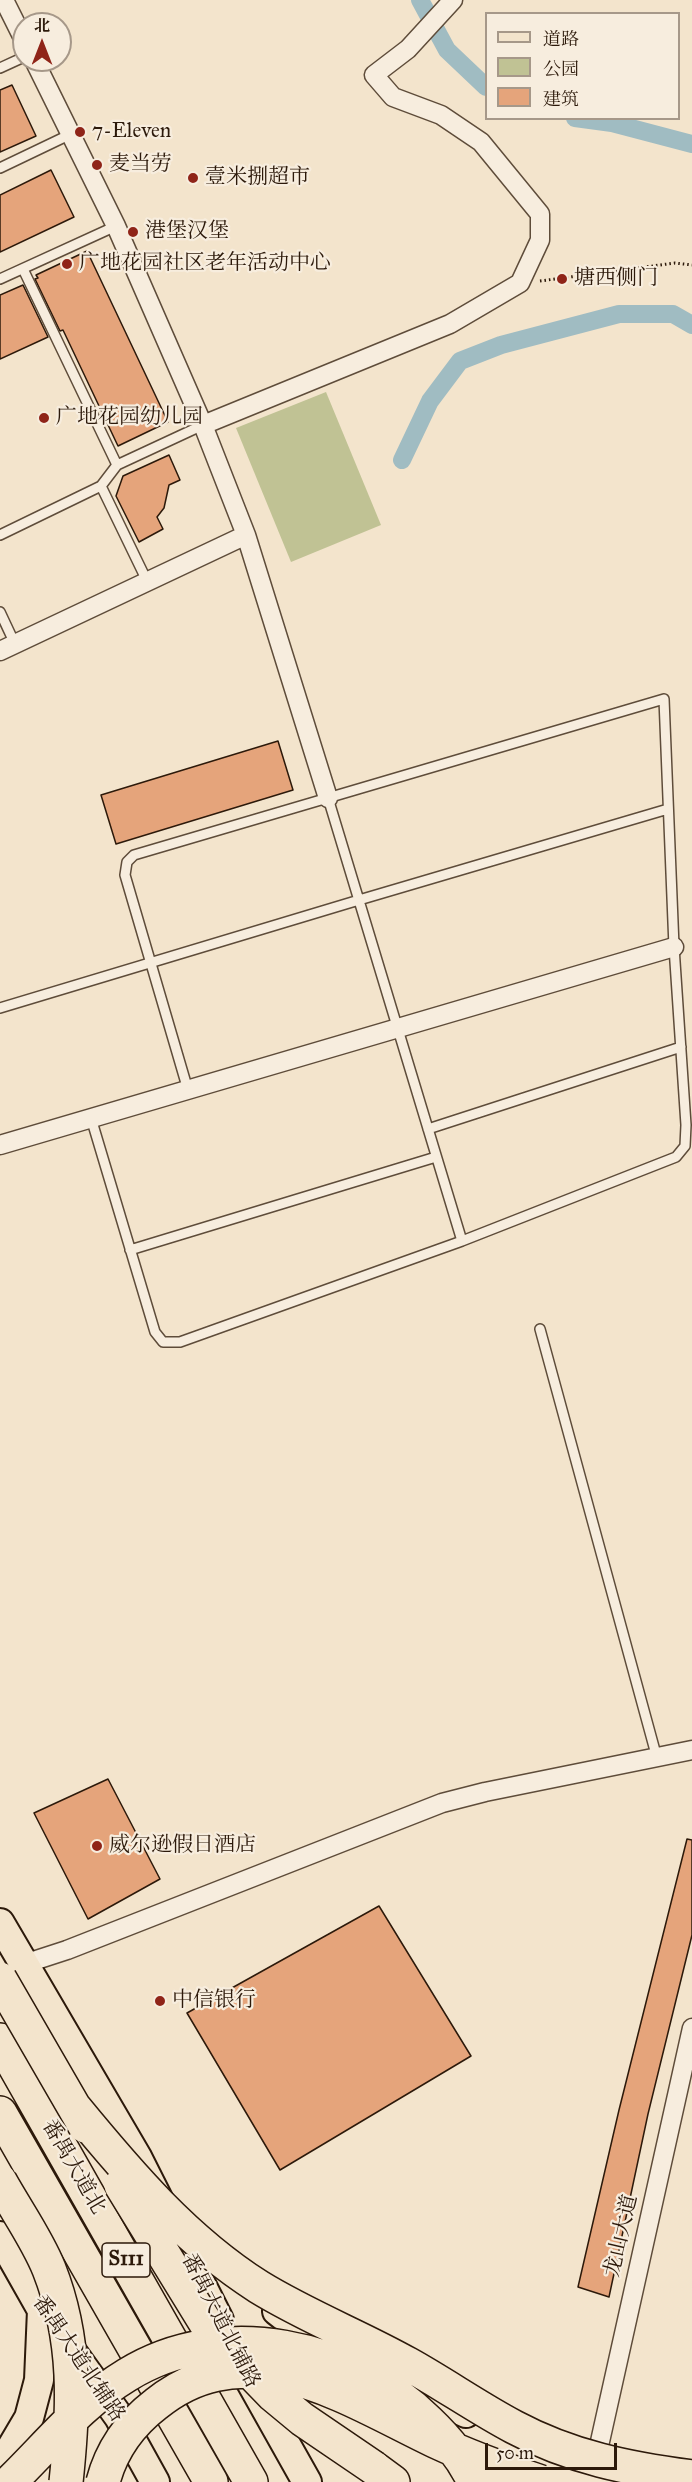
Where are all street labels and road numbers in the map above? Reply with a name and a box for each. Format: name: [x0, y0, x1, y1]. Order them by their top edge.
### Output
street label: 番禺大道北: [36, 2115, 110, 2219]
street label: 龙山大道: [600, 2192, 644, 2280]
road number: S111: [102, 2243, 150, 2277]
street label: 番禺大道北铺路: [175, 2250, 265, 2392]
street label: 番禺大道北辅路: [26, 2291, 130, 2427]

